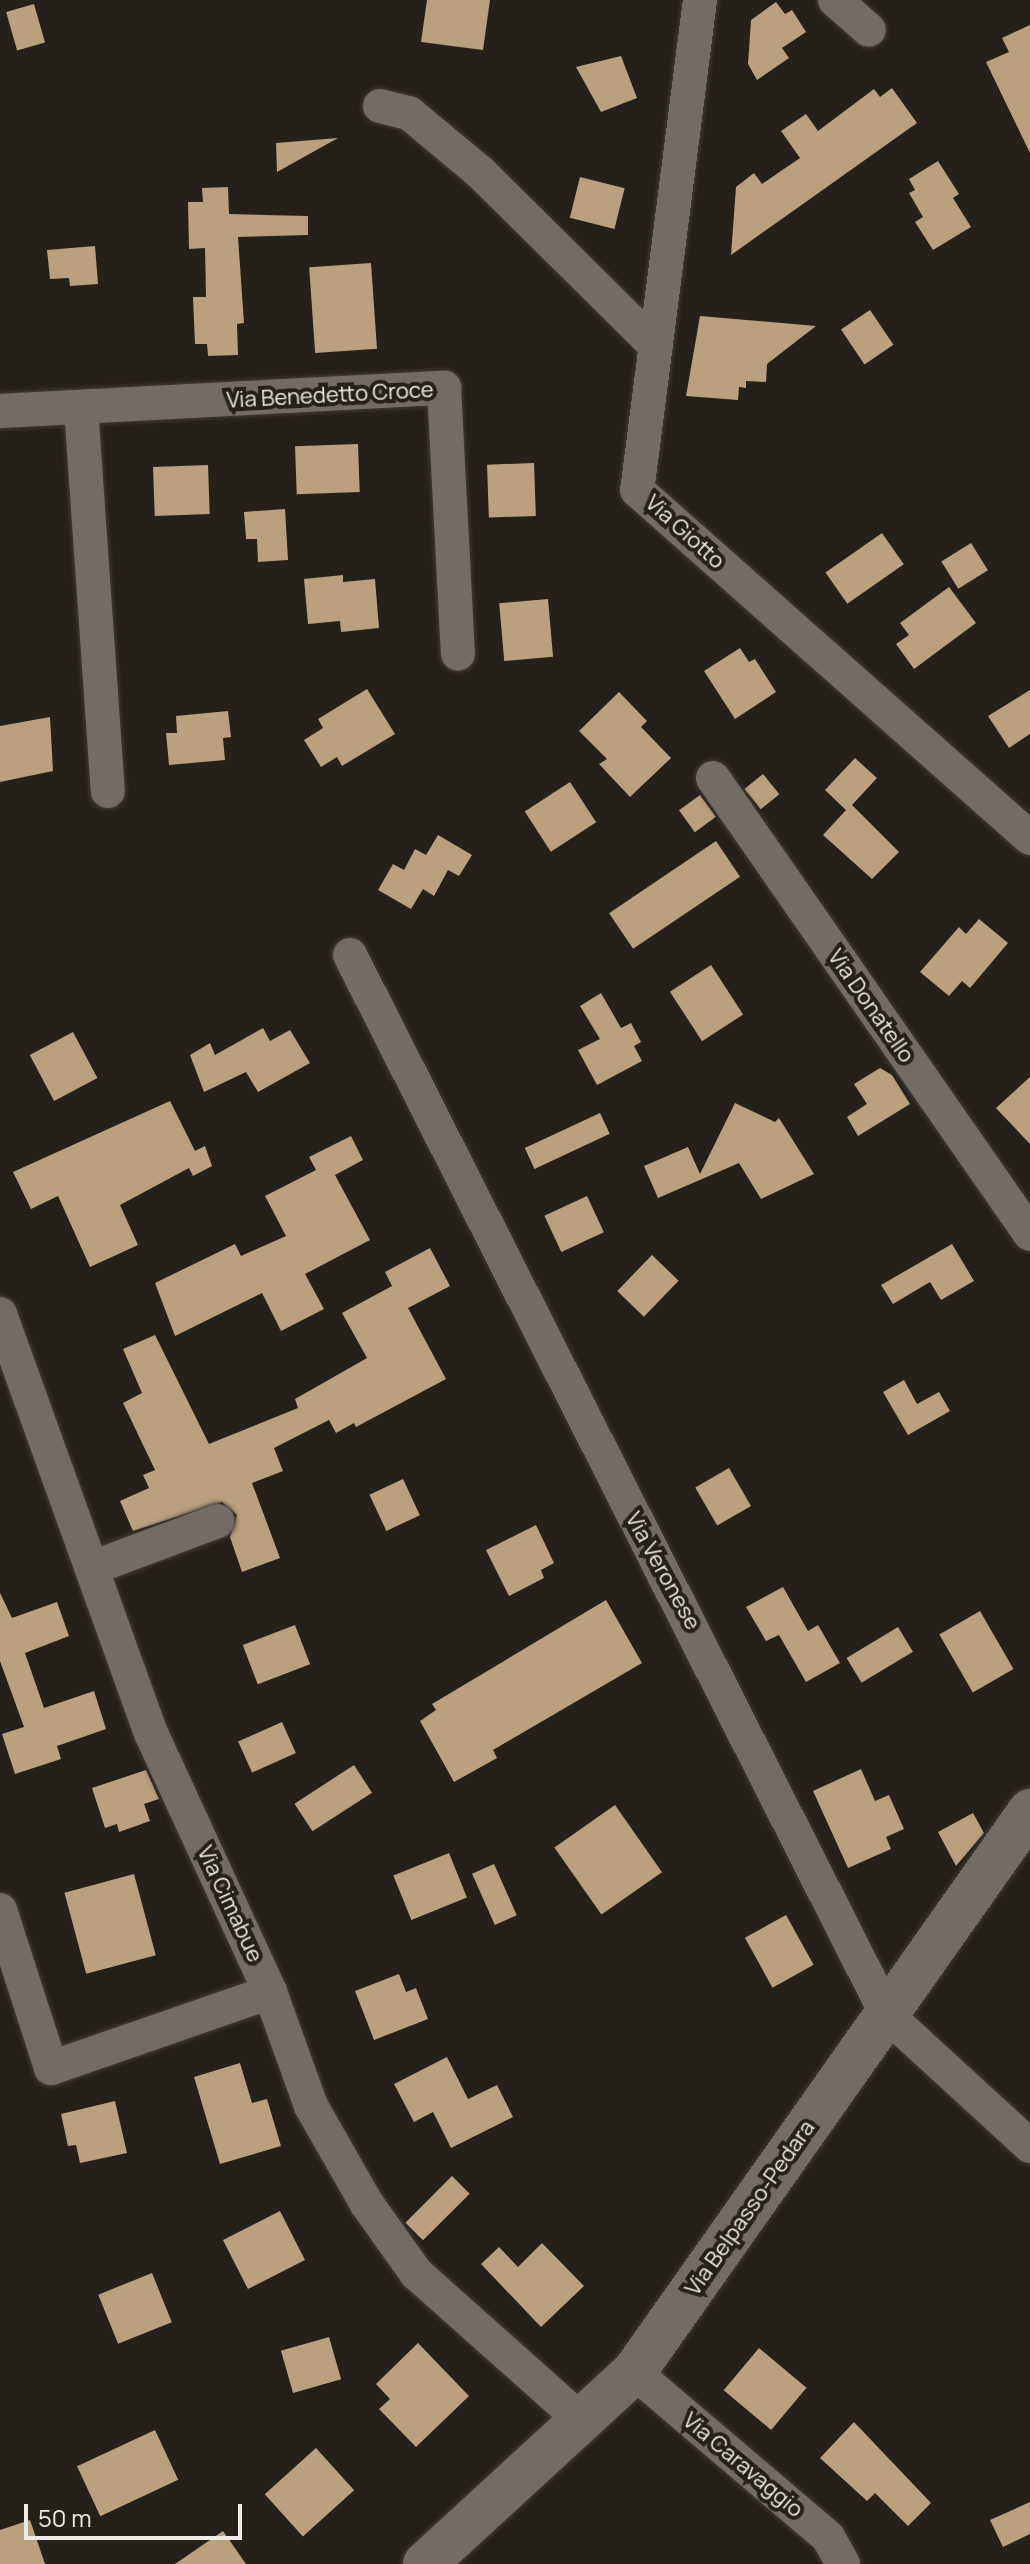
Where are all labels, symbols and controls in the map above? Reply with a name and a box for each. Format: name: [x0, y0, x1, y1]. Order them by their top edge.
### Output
street label: Via Benedetto Croce: [226, 376, 434, 414]
street label: Via Giotto: [640, 490, 730, 574]
street label: Via Donatello: [822, 944, 920, 1068]
street label: Via Veronese: [620, 1508, 706, 1634]
street label: Via Cimabue: [192, 1842, 268, 1966]
street label: Via Belpasso-Pedara: [680, 2115, 820, 2301]
street label: Via Caravaggio: [678, 2407, 808, 2523]
scale bar: [28, 2488, 246, 2538]
text: 50 m: [38, 2501, 92, 2534]

